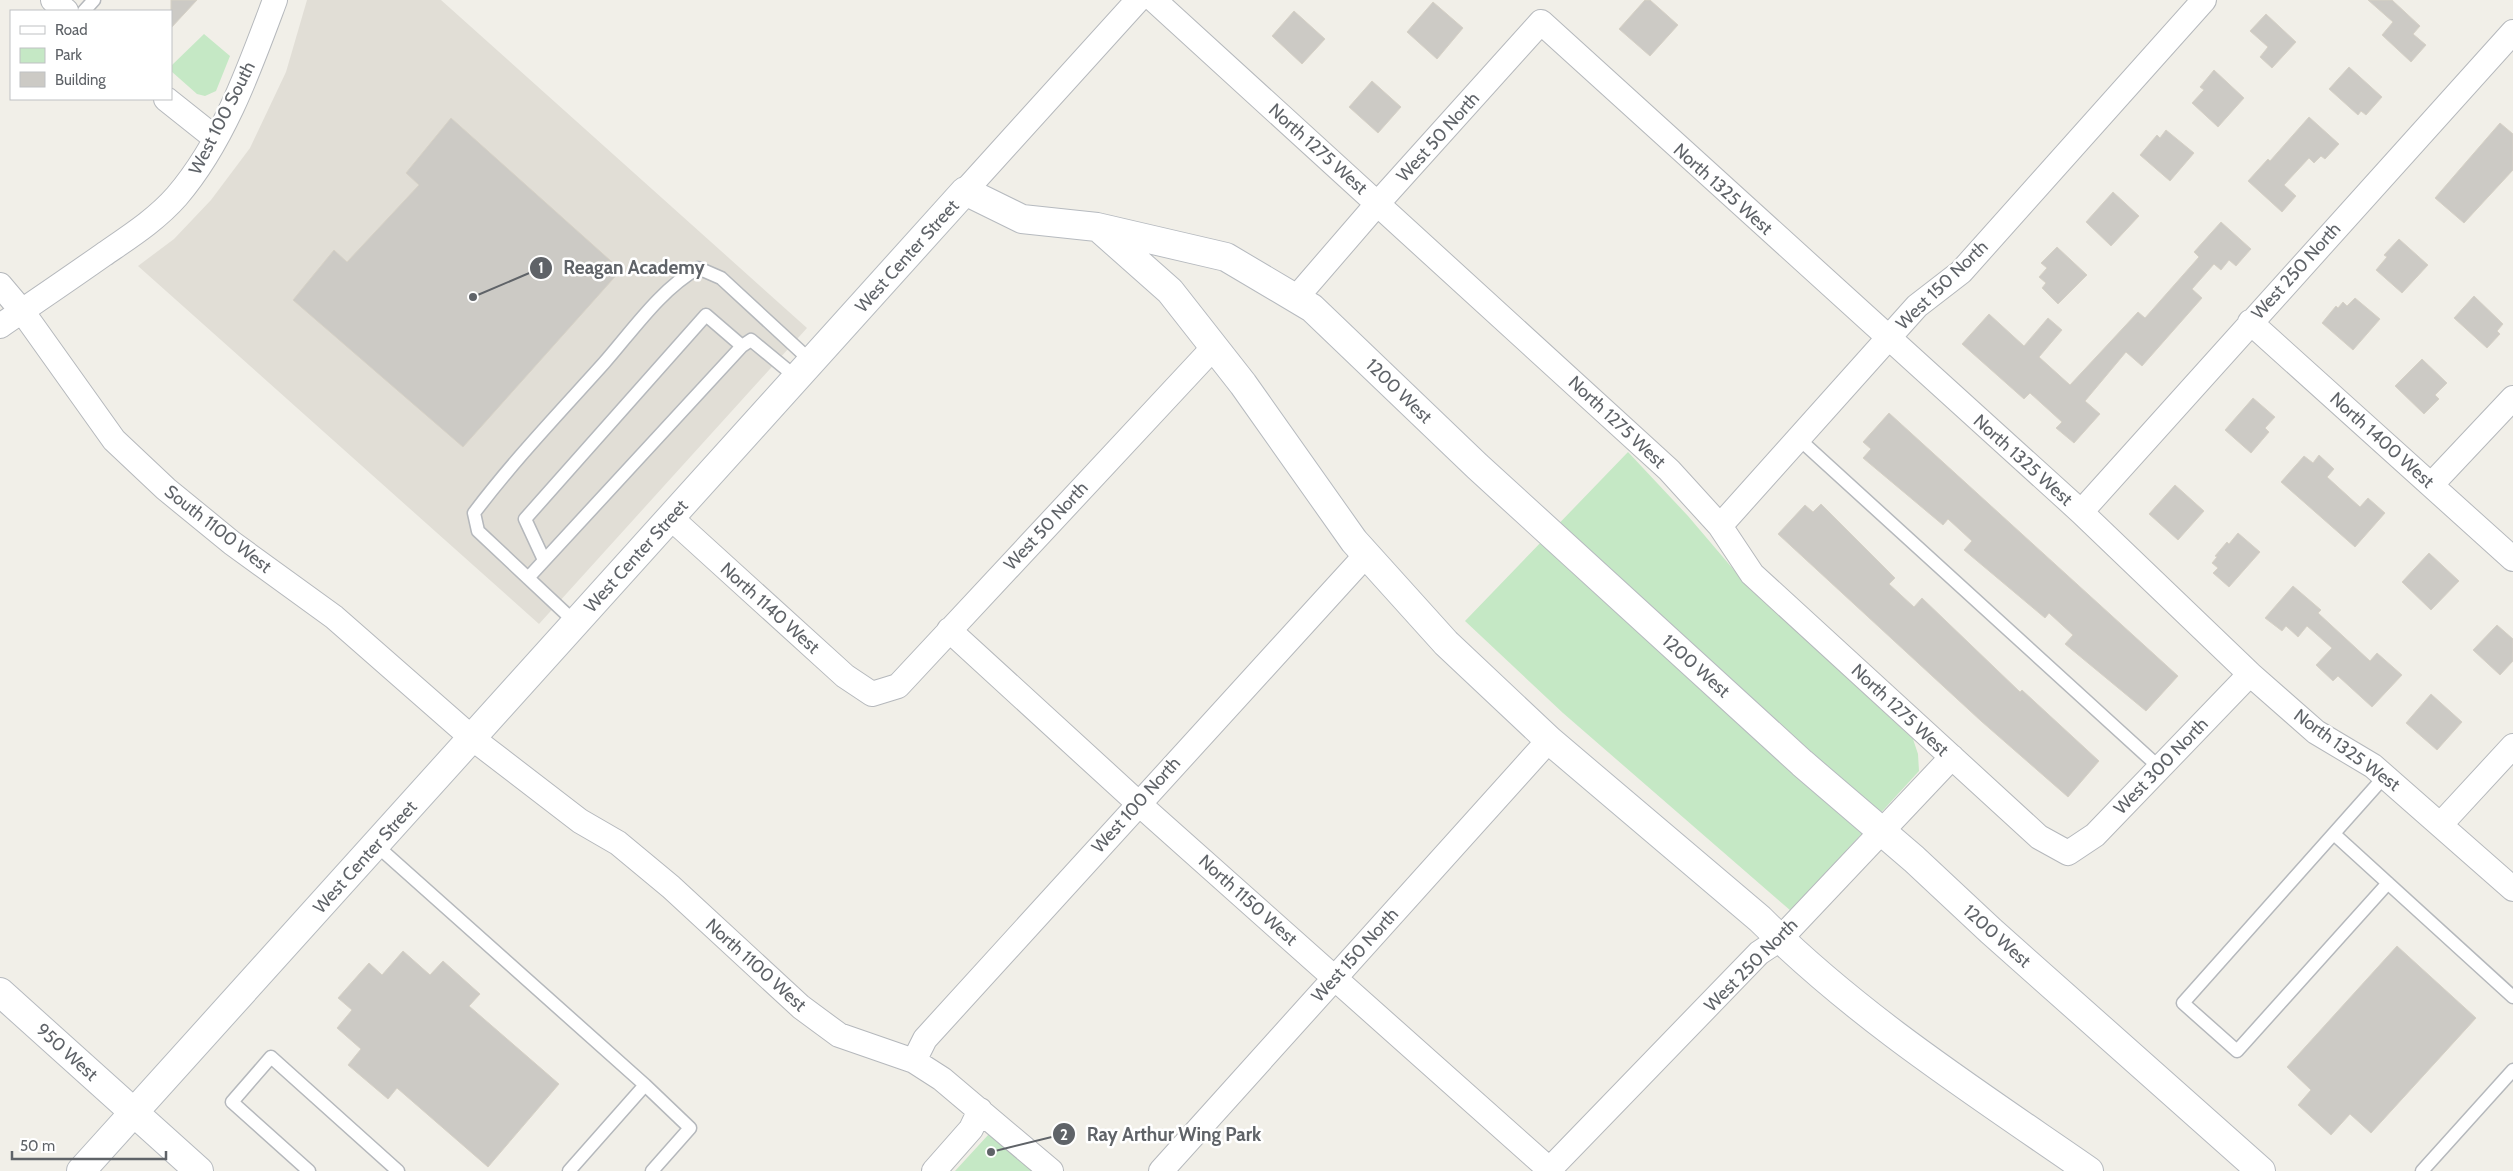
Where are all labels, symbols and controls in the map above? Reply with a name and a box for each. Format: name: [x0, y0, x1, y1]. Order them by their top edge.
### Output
legend: [10, 10, 172, 100]
text: Road: [55, 21, 88, 39]
text: Park: [55, 46, 82, 64]
street label: West 100 South: [184, 58, 260, 178]
text: Building: [55, 71, 106, 89]
street label: West 50 North: [1392, 88, 1484, 186]
street label: North 1275 West: [1264, 99, 1372, 199]
street label: North 1325 West: [1669, 139, 1777, 239]
street label: West Center Street: [851, 195, 963, 317]
street label: West 250 North: [2247, 218, 2345, 324]
street label: West 150 North: [1891, 236, 1993, 334]
callout: Reagan Academy: [528, 251, 715, 285]
text: Reagan Academy: [563, 256, 705, 279]
text: 1: [538, 259, 544, 277]
street label: 1200 West: [1361, 354, 1437, 428]
street label: North 1275 West: [1564, 371, 1670, 473]
street label: North 1400 West: [2325, 388, 2439, 492]
street label: North 1325 West: [1969, 410, 2077, 510]
street label: West 50 North: [999, 477, 1093, 575]
street label: South 1100 West: [160, 480, 276, 578]
street label: West Center Street: [580, 495, 692, 617]
street label: North 1140 West: [716, 558, 824, 658]
street label: 1200 West: [1658, 630, 1734, 702]
street label: North 1275 West: [1847, 659, 1953, 761]
street label: North 1325 West: [2290, 704, 2404, 796]
street label: West 300 North: [2109, 713, 2213, 819]
street label: West 100 North: [1087, 752, 1185, 858]
street label: West Center Street: [309, 796, 421, 918]
street label: North 1150 West: [1194, 850, 1302, 950]
street label: 1200 West: [1959, 900, 2035, 972]
street label: West 150 North: [1307, 903, 1403, 1007]
street label: North 1100 West: [701, 914, 811, 1016]
street label: West 250 North: [1700, 914, 1802, 1016]
street label: 950 West: [32, 1019, 102, 1085]
callout: Ray Arthur Wing Park: [1052, 1117, 1271, 1151]
text: Ray Arthur Wing Park: [1087, 1123, 1262, 1146]
text: 2: [1060, 1126, 1068, 1144]
scale bar: [12, 1128, 166, 1160]
text: 50 m: [20, 1137, 55, 1155]

